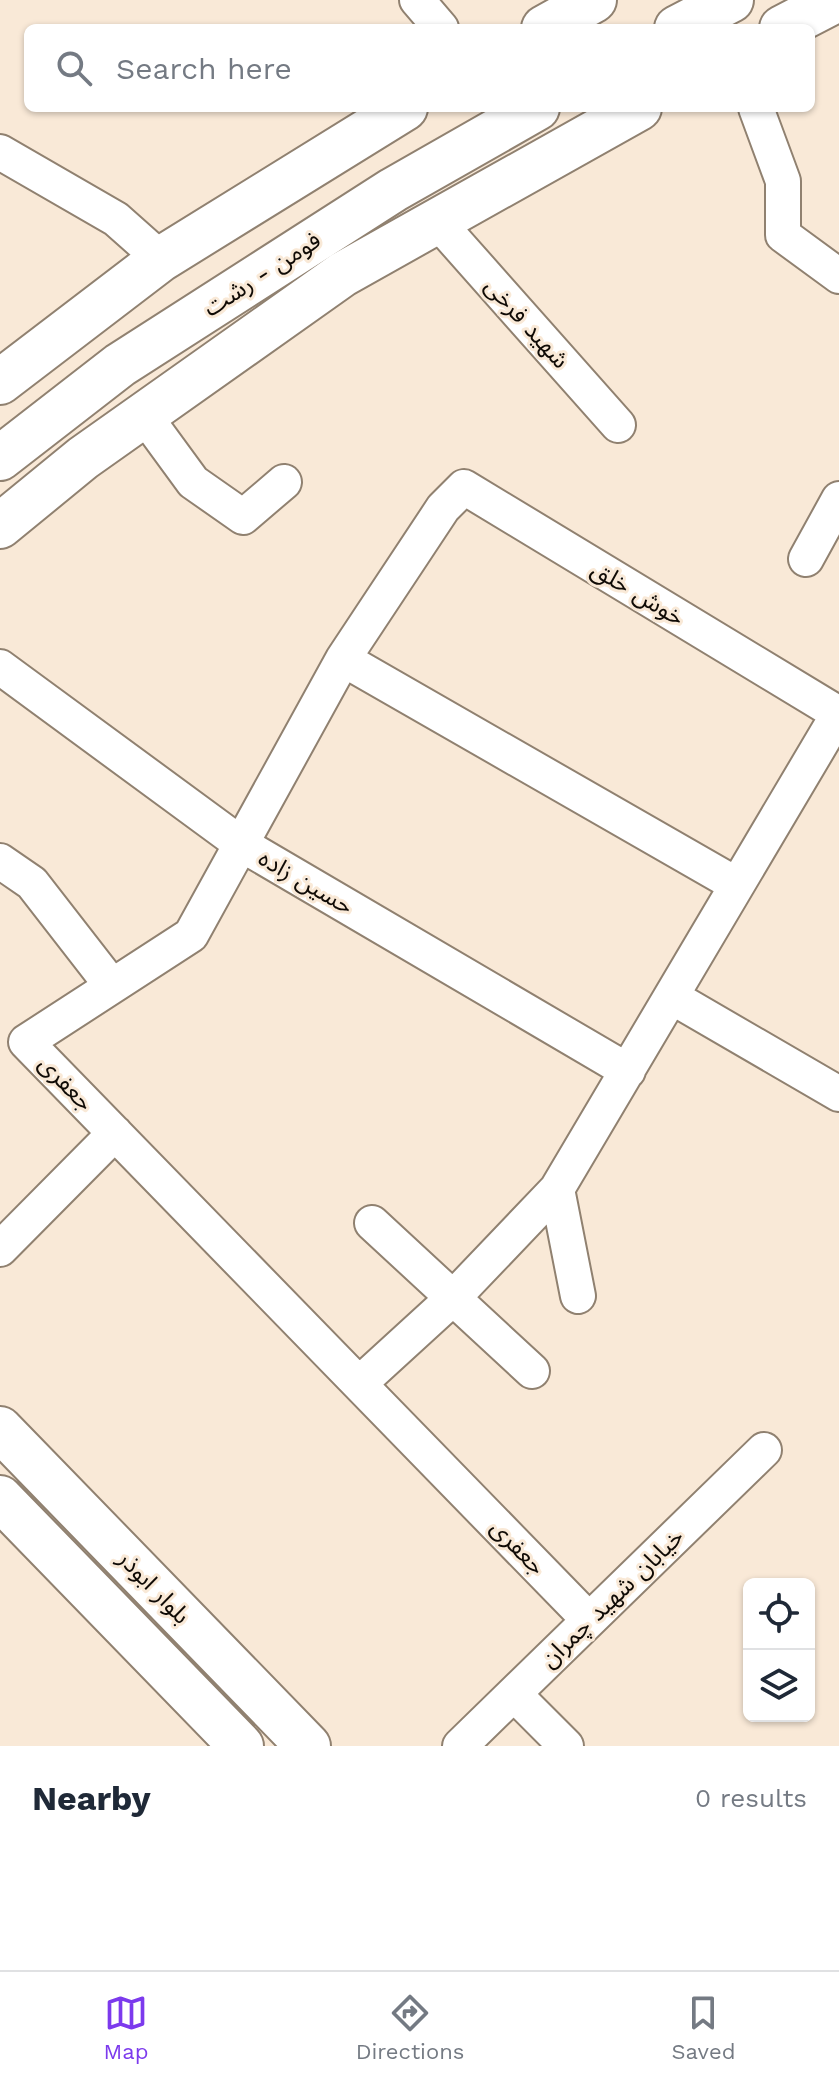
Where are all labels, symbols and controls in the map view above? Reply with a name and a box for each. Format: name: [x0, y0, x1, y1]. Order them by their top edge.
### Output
search box: [24, 24, 815, 112]
icon: search: [52, 46, 96, 90]
text: Search here: [116, 51, 292, 86]
street label: فومن - رشت: [198, 226, 326, 322]
street label: شهید فرخی: [479, 272, 575, 374]
street label: خوش خلق: [586, 554, 690, 632]
street label: حسین زاده: [254, 844, 358, 920]
street label: جعفری: [33, 1049, 99, 1117]
street label: جعفری: [485, 1513, 551, 1581]
street label: خیابان شهید چمران: [535, 1523, 690, 1674]
street label: بلوار ابوذر: [111, 1544, 196, 1630]
map controls: [743, 1578, 815, 1722]
button: locate: [743, 1578, 815, 1650]
button: layers: [743, 1650, 815, 1722]
text: Nearby: [32, 1778, 151, 1818]
text: 0 results: [695, 1783, 807, 1813]
tab: Map: [104, 1991, 148, 2064]
tab: Directions: [356, 1991, 464, 2064]
tab: Saved: [672, 1991, 735, 2064]

